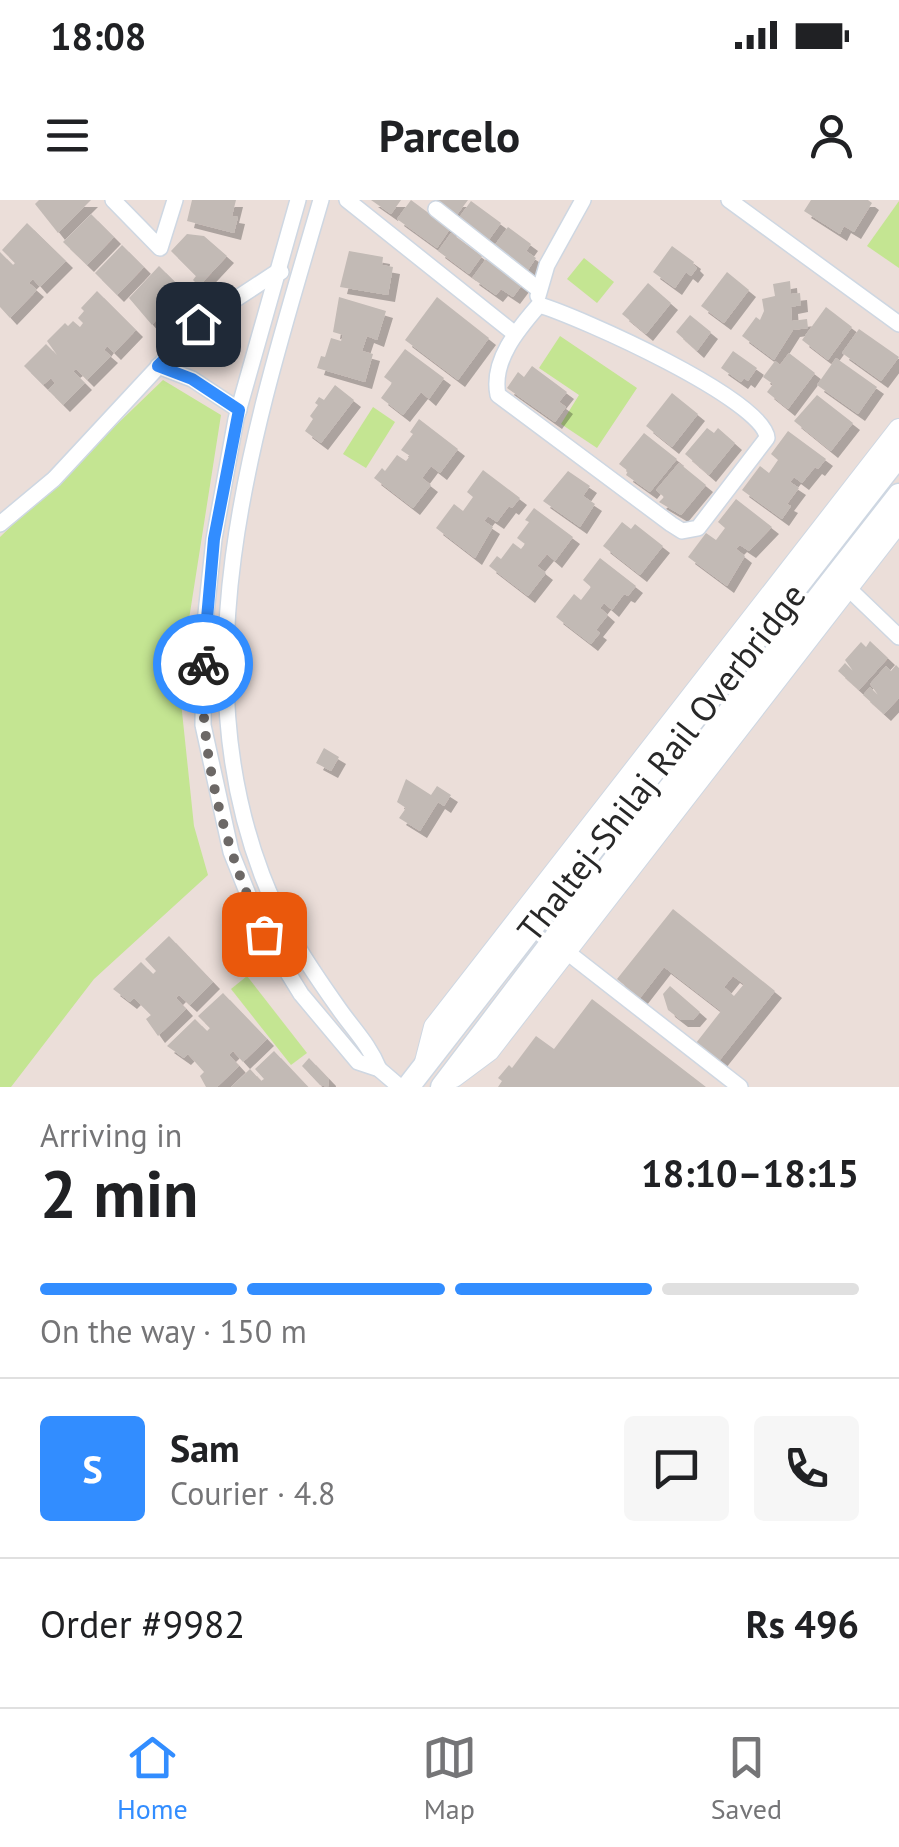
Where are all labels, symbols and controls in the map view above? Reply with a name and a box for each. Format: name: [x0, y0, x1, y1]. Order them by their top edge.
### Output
text: 18:08: [50, 11, 146, 60]
text: Parcelo: [379, 106, 520, 164]
icon: menu: [40, 108, 95, 163]
icon: person: [804, 108, 859, 163]
pin: [156, 282, 241, 367]
icon: home: [171, 297, 226, 352]
street label: Thaltej-Shilaj Rail Overbridge: [507, 573, 815, 951]
courier: [153, 614, 253, 714]
icon: bike: [176, 637, 231, 692]
pin: [222, 892, 307, 977]
icon: bag: [237, 907, 292, 962]
text: Arriving in: [40, 1114, 182, 1156]
text: 18:10–18:15: [641, 1148, 859, 1197]
text: 2 min: [40, 1151, 199, 1235]
text: On the way · 150 m: [40, 1310, 307, 1352]
button: chat: [624, 1416, 729, 1521]
button: phone: [754, 1416, 859, 1521]
text: Sam: [170, 1423, 240, 1472]
text: S: [82, 1444, 103, 1493]
text: Courier · 4.8: [170, 1472, 336, 1514]
text: Order #9982: [40, 1599, 245, 1648]
text: Rs 496: [746, 1599, 859, 1648]
tab: Home: [117, 1730, 188, 1827]
tab: Map: [422, 1730, 477, 1827]
tab: Saved: [711, 1730, 782, 1827]

